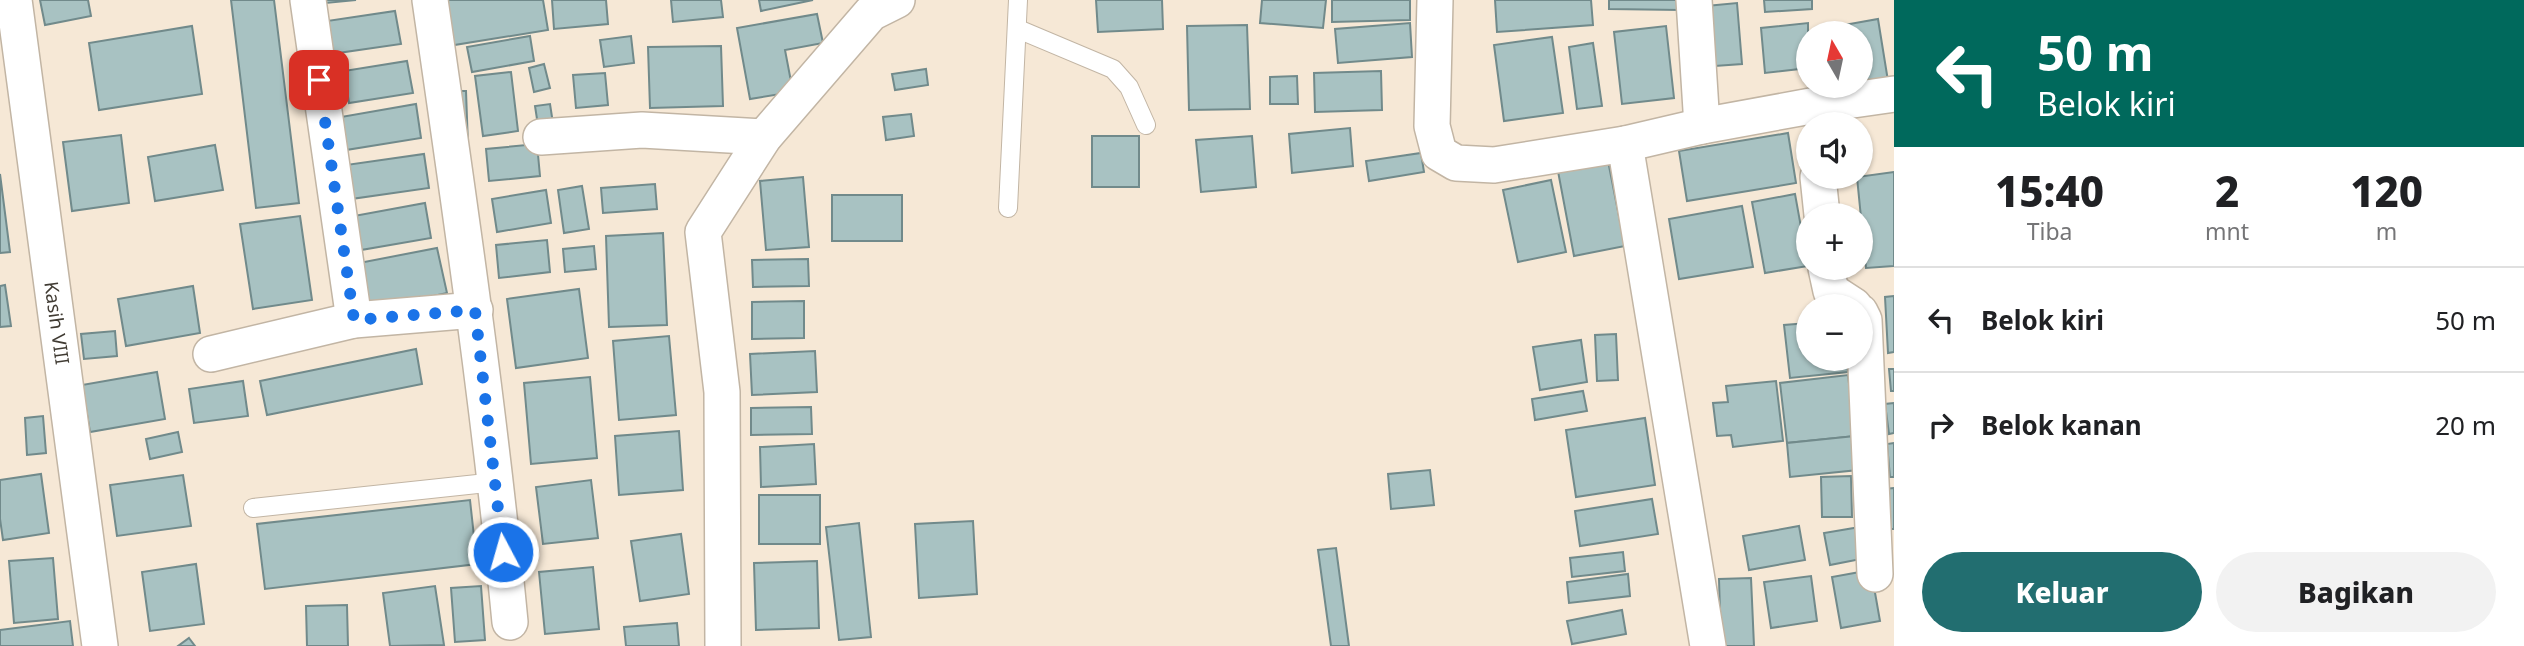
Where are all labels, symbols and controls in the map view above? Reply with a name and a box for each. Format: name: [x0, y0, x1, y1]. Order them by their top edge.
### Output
text: 50 m: [2037, 19, 2154, 85]
north arrow: [1796, 21, 1872, 98]
map controls: [1796, 21, 1873, 371]
icon: left: [1922, 28, 2013, 119]
pin: [289, 50, 349, 110]
icon: arrive: [300, 61, 338, 99]
text: Belok kiri: [2037, 82, 2176, 125]
button: sound: [1796, 112, 1873, 189]
text: 15:40: [1995, 162, 2104, 219]
text: 2: [2215, 162, 2239, 219]
text: 120: [2350, 162, 2423, 219]
button: +: [1796, 203, 1873, 280]
text: Tiba: [2027, 215, 2072, 247]
text: mnt: [2205, 215, 2249, 247]
text: m: [2376, 215, 2397, 247]
street label: Kasih VIII: [38, 280, 76, 366]
button: −: [1796, 294, 1873, 371]
icon: left: [1922, 301, 1960, 339]
text: Belok kiri: [1981, 302, 2104, 338]
text: 50 m: [2435, 302, 2496, 338]
icon: right: [1922, 406, 1960, 444]
text: Belok kanan: [1981, 407, 2142, 443]
text: 20 m: [2435, 407, 2496, 443]
position arrow: [466, 515, 540, 589]
button: Keluar: [1922, 552, 2202, 632]
button: Bagikan: [2216, 552, 2496, 632]

